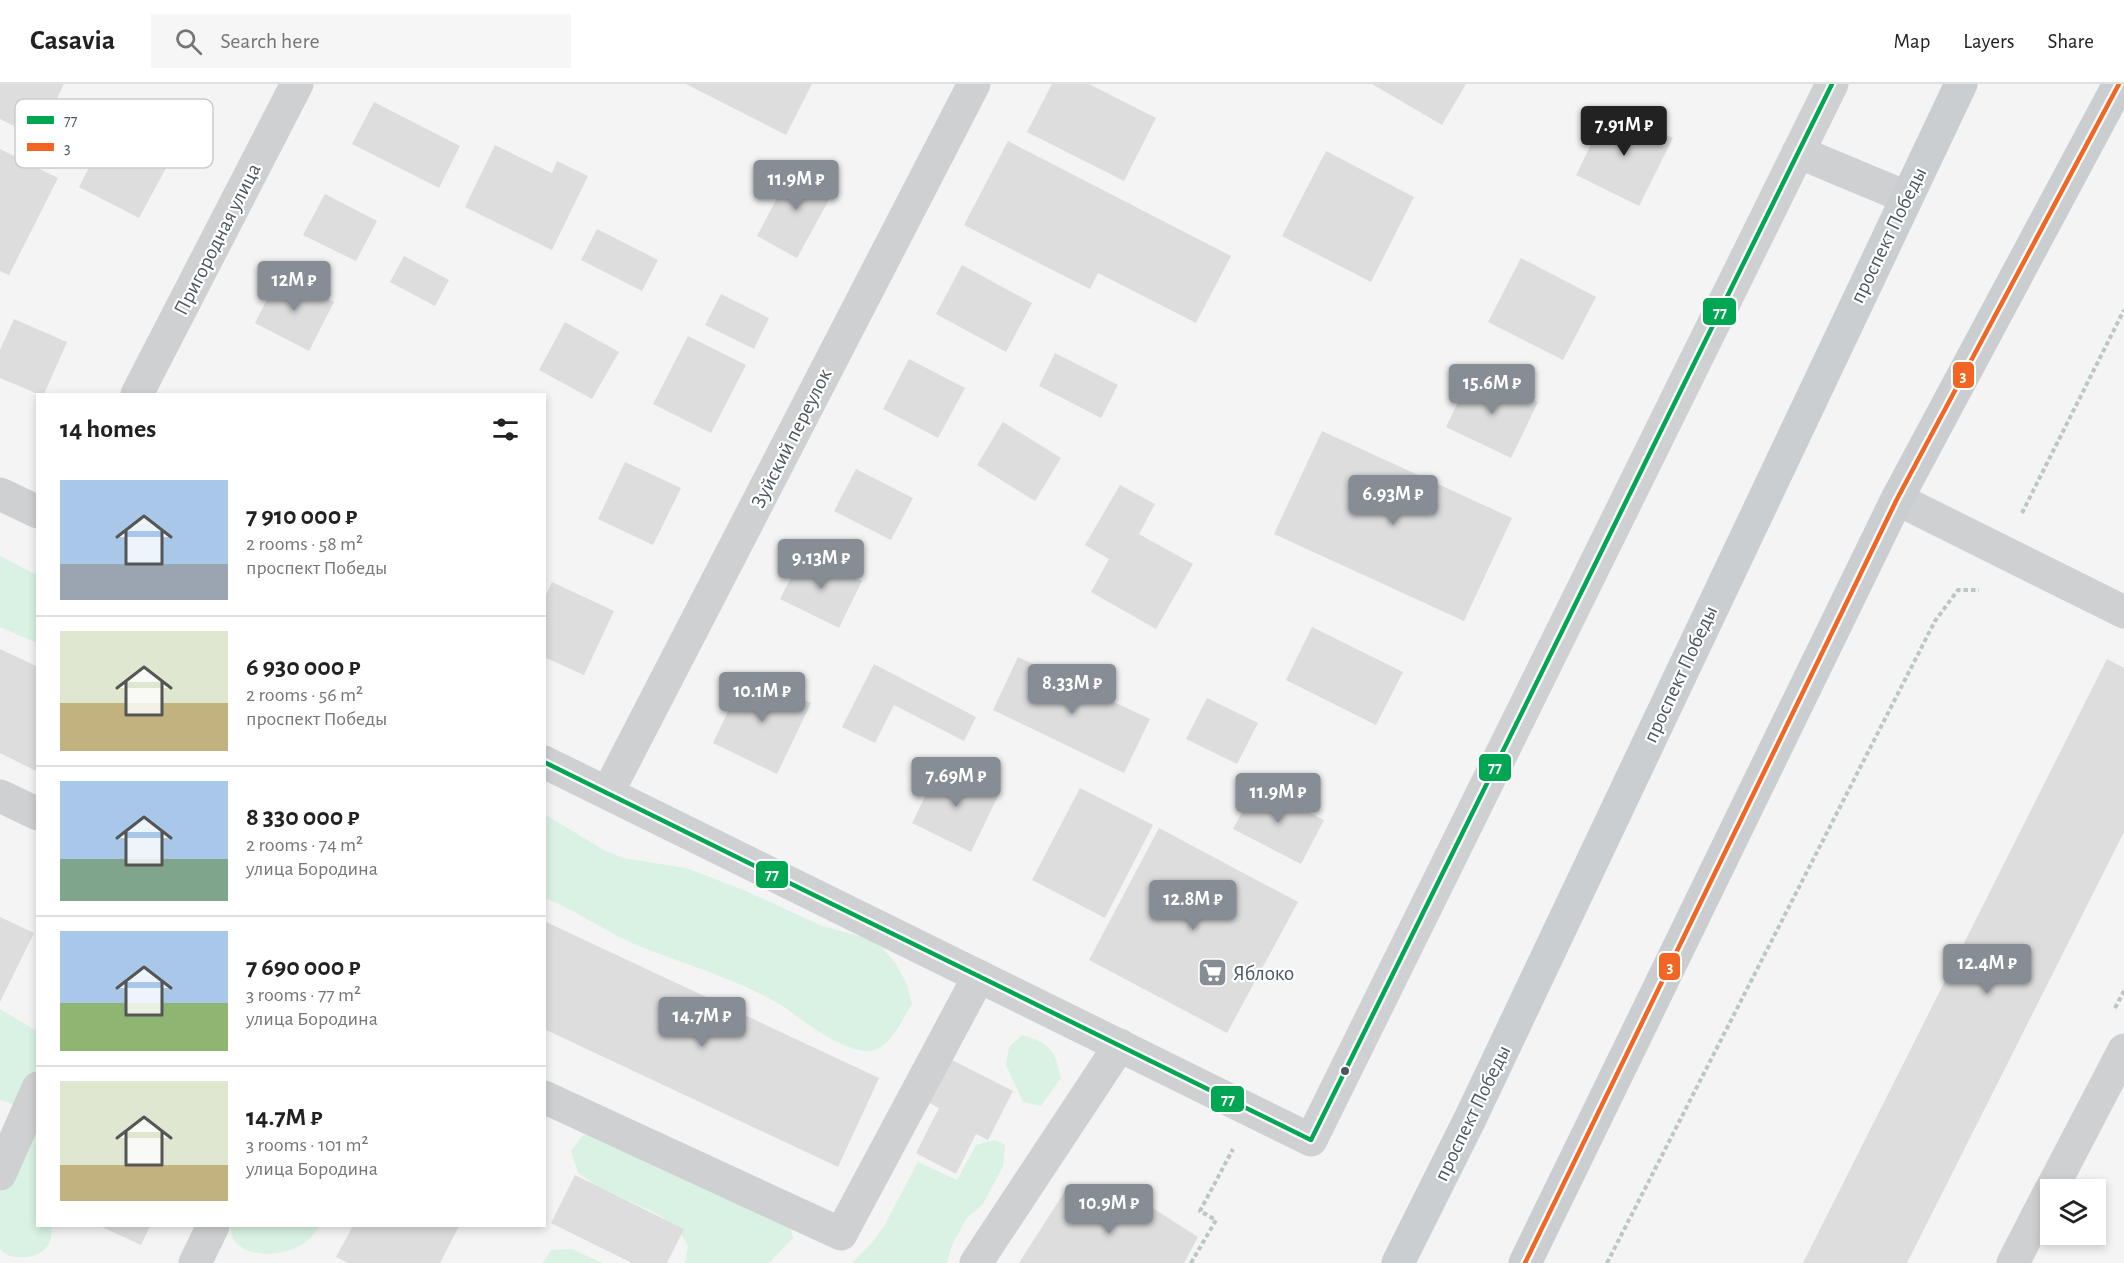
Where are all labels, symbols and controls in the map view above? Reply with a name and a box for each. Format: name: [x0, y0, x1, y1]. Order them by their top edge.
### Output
search box: [151, 14, 571, 68]
icon: search: [172, 25, 205, 58]
text: Casavia: [30, 27, 115, 55]
text: Search here: [220, 30, 320, 52]
text: Map: [1894, 31, 1930, 52]
text: Layers: [1963, 31, 2014, 52]
text: Share: [2047, 31, 2094, 52]
legend: [15, 99, 213, 168]
pin: 7.91M ₽: [1569, 106, 1679, 157]
text: 77: [64, 113, 78, 129]
text: 7.91M ₽: [1595, 115, 1653, 135]
text: 3: [64, 140, 71, 156]
street label: Пригородная улица: [170, 160, 265, 318]
pin: 11.9M ₽: [741, 160, 851, 211]
street label: проспект Победы: [1846, 164, 1930, 307]
text: 11.9M ₽: [768, 169, 824, 189]
pin: 12M ₽: [252, 261, 336, 312]
text: 12M ₽: [272, 270, 316, 290]
line badge: 77: [1702, 297, 1737, 326]
text: 77: [1713, 305, 1727, 321]
line badge: 3: [1952, 361, 1975, 389]
pin: 15.6M ₽: [1437, 364, 1547, 415]
street label: Зуйский переулок: [747, 365, 836, 511]
text: 3: [1960, 368, 1967, 384]
text: 15.6M ₽: [1463, 373, 1521, 393]
icon: filters: [489, 413, 522, 446]
text: 14 homes: [60, 416, 156, 442]
pin: 6.93M ₽: [1338, 475, 1448, 526]
text: 6.93M ₽: [1363, 484, 1423, 504]
text: 7 910 000 ₽: [246, 503, 357, 529]
icon: home: [108, 504, 180, 576]
text: 2 rooms · 58 m²: [246, 534, 363, 554]
pin: 9.13M ₽: [766, 539, 876, 590]
text: 9.13M ₽: [792, 548, 850, 568]
text: проспект Победы: [246, 558, 387, 578]
street label: проспект Победы: [1640, 602, 1721, 746]
text: 6 930 000 ₽: [246, 654, 360, 680]
icon: home: [108, 655, 180, 727]
pin: 8.33M ₽: [1017, 664, 1127, 715]
pin: 10.1M ₽: [707, 672, 817, 723]
text: 8.33M ₽: [1042, 673, 1102, 693]
text: 10.1M ₽: [733, 681, 791, 701]
text: 2 rooms · 56 m²: [246, 685, 363, 705]
text: проспект Победы: [246, 709, 387, 729]
line badge: 77: [1478, 753, 1512, 782]
pin: 7.69M ₽: [901, 757, 1011, 808]
text: 77: [1488, 760, 1502, 776]
text: 7.69M ₽: [926, 766, 986, 786]
pin: 11.9M ₽: [1223, 773, 1333, 824]
text: 11.9M ₽: [1250, 782, 1306, 802]
text: 8 330 000 ₽: [246, 804, 359, 830]
icon: home: [108, 805, 180, 877]
text: 2 rooms · 74 m²: [246, 835, 363, 855]
text: улица Бородина: [246, 859, 378, 879]
line badge: 77: [755, 860, 789, 889]
text: 77: [765, 867, 779, 883]
pin: 12.8M ₽: [1138, 880, 1248, 931]
text: 12.8M ₽: [1163, 889, 1223, 909]
pin: 12.4M ₽: [1932, 944, 2042, 995]
line badge: 3: [1658, 952, 1681, 981]
text: 12.4M ₽: [1957, 953, 2017, 973]
text: 7 690 000 ₽: [246, 954, 360, 980]
icon: home: [108, 955, 180, 1027]
supermarket icon: Яблоко: [1196, 957, 1228, 989]
text: 3: [1667, 959, 1674, 975]
place label: Яблоко: [1233, 963, 1294, 984]
text: 3 rooms · 77 m²: [246, 985, 361, 1005]
pin: 14.7M ₽: [647, 997, 757, 1048]
text: 14.7M ₽: [673, 1006, 731, 1026]
text: улица Бородина: [246, 1009, 378, 1029]
street label: проспект Победы: [1430, 1042, 1514, 1185]
unlabelled marker: [1339, 1065, 1351, 1077]
line badge: 77: [1210, 1085, 1245, 1113]
text: 77: [1221, 1092, 1235, 1108]
text: 14.7M ₽: [246, 1104, 322, 1130]
icon: home: [108, 1105, 180, 1177]
text: 3 rooms · 101 m²: [246, 1135, 369, 1155]
text: улица Бородина: [246, 1159, 378, 1179]
map controls: [2040, 1179, 2106, 1245]
button: layers: [2040, 1179, 2106, 1245]
pin: 10.9M ₽: [1054, 1184, 1164, 1235]
text: 10.9M ₽: [1079, 1193, 1139, 1213]

